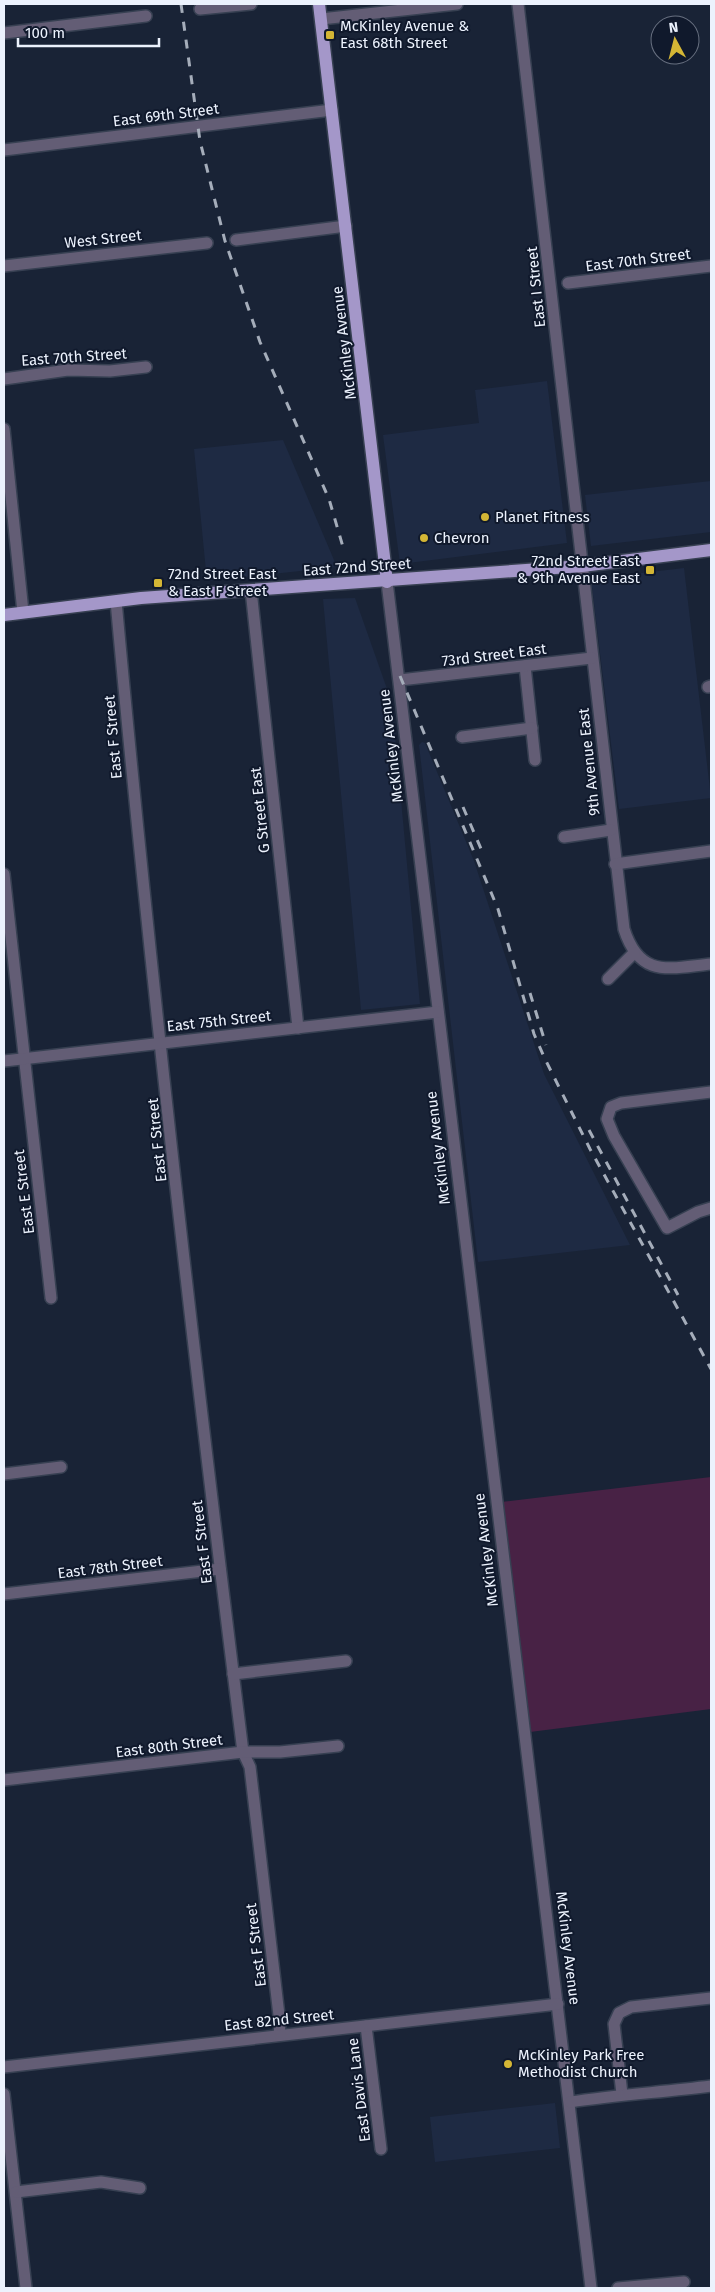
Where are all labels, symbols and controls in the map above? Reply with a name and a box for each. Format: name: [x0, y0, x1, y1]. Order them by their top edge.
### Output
scale bar: [18, 15, 159, 47]
north arrow: [650, 15, 700, 65]
place label: McKinley Avenue & East 68th Street: [340, 17, 469, 52]
text: N: [668, 19, 679, 37]
text: 100 m: [25, 24, 65, 42]
marker: McKinley Avenue & East 68th Street: [324, 29, 336, 41]
street label: East 69th Street: [112, 99, 221, 130]
street label: West Street: [64, 226, 143, 252]
street label: East I Street: [523, 245, 549, 328]
street label: East 70th Street: [584, 245, 692, 275]
street label: McKinley Avenue: [328, 285, 360, 401]
street label: East 70th Street: [21, 344, 128, 370]
place label: Planet Fitness: [495, 508, 590, 526]
marker: Planet Fitness: [479, 511, 491, 523]
place label: Chevron: [434, 529, 489, 547]
marker: Chevron: [418, 532, 430, 544]
place label: 72nd Street East & 9th Avenue East: [517, 552, 641, 587]
street label: East 72nd Street: [302, 554, 412, 580]
marker: 72nd Street East & 9th Avenue East: [644, 564, 656, 576]
place label: 72nd Street East & East F Street: [168, 565, 277, 600]
marker: 72nd Street East & East F Street: [152, 577, 164, 589]
street label: 73rd Street East: [441, 640, 548, 670]
street label: McKinley Avenue: [375, 688, 407, 804]
street label: East F Street: [100, 694, 126, 780]
street label: 9th Avenue East: [574, 707, 604, 817]
street label: G Street East: [246, 766, 273, 854]
street label: East 75th Street: [166, 1007, 273, 1035]
street label: McKinley Avenue: [422, 1090, 454, 1206]
street label: East F Street: [144, 1097, 170, 1183]
street label: East E Street: [10, 1148, 38, 1235]
street label: McKinley Avenue: [470, 1492, 502, 1608]
street label: East F Street: [188, 1498, 216, 1585]
street label: East 78th Street: [56, 1552, 164, 1582]
street label: East 80th Street: [114, 1730, 224, 1761]
street label: McKinley Avenue: [552, 1890, 584, 2006]
street label: East F Street: [242, 1901, 270, 1988]
street label: East 82nd Street: [223, 2005, 335, 2035]
street label: East Davis Lane: [344, 2037, 374, 2143]
place label: McKinley Park Free Methodist Church: [518, 2046, 645, 2081]
marker: McKinley Park Free Methodist Church: [502, 2058, 514, 2070]

